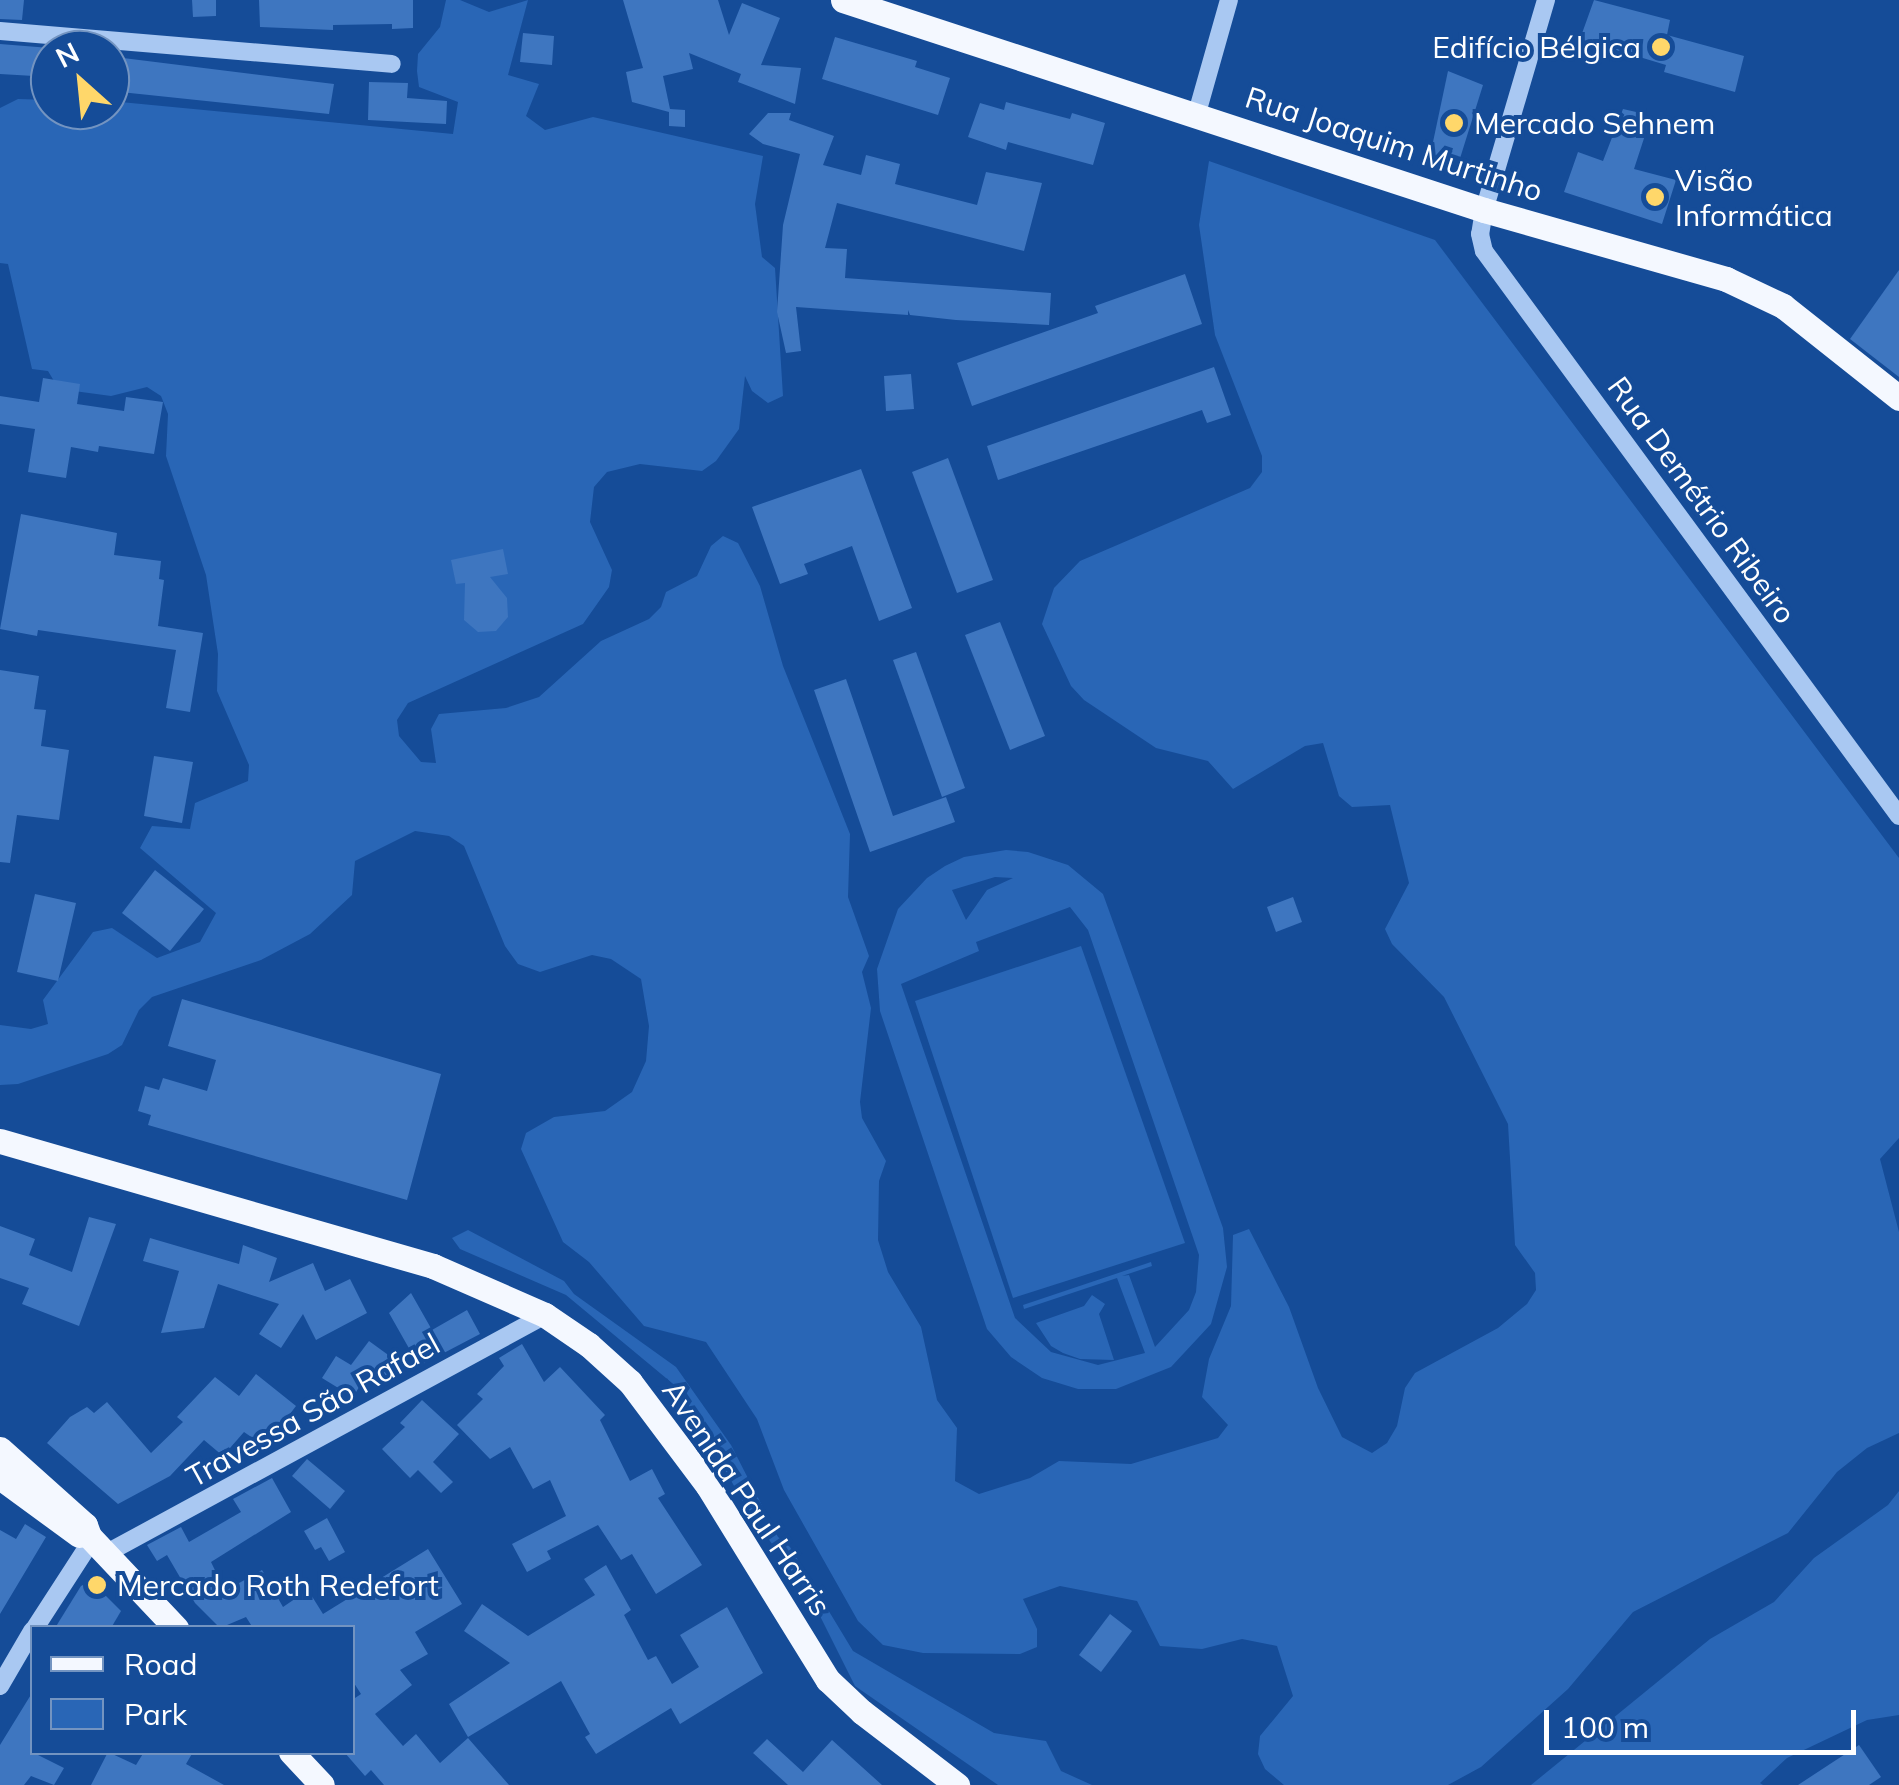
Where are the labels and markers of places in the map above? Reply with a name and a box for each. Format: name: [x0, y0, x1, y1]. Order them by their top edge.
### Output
place label: Edifício Bélgica: [1432, 29, 1641, 65]
marker: Edifício Bélgica: [1650, 36, 1672, 58]
place label: Mercado Sehnem: [1474, 105, 1715, 141]
marker: Mercado Sehnem: [1443, 112, 1465, 134]
place label: Visão Informática: [1675, 162, 1833, 232]
marker: Visão Informática: [1644, 186, 1666, 208]
place label: Mercado Roth Redefort: [117, 1567, 439, 1603]
marker: Mercado Roth Redefort: [86, 1574, 108, 1596]

